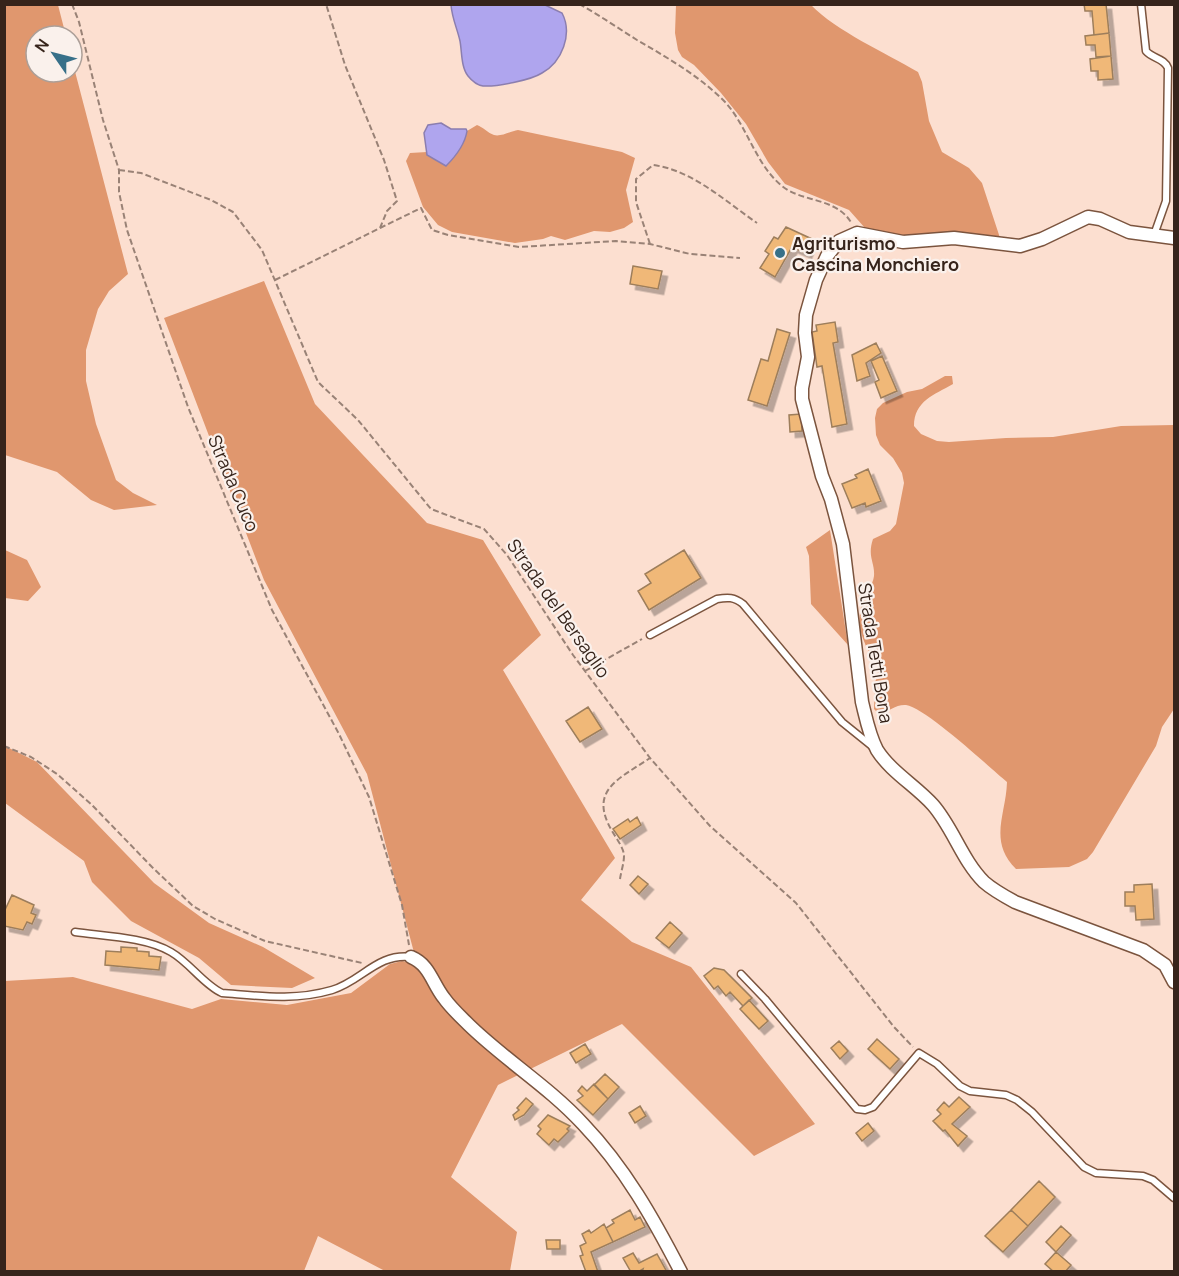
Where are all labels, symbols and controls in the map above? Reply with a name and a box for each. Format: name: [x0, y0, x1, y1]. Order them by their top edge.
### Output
north arrow: [24, 24, 84, 84]
text: N: [29, 34, 54, 56]
place label: Agriturismo Cascina Monchiero: [792, 231, 959, 276]
marker: Agriturismo Cascina Monchiero: [773, 246, 787, 260]
street label: Strada Cuco: [203, 431, 265, 535]
street label: Strada del Bersaglio: [502, 534, 616, 682]
street label: Strada Tetti Bona: [853, 581, 899, 725]

